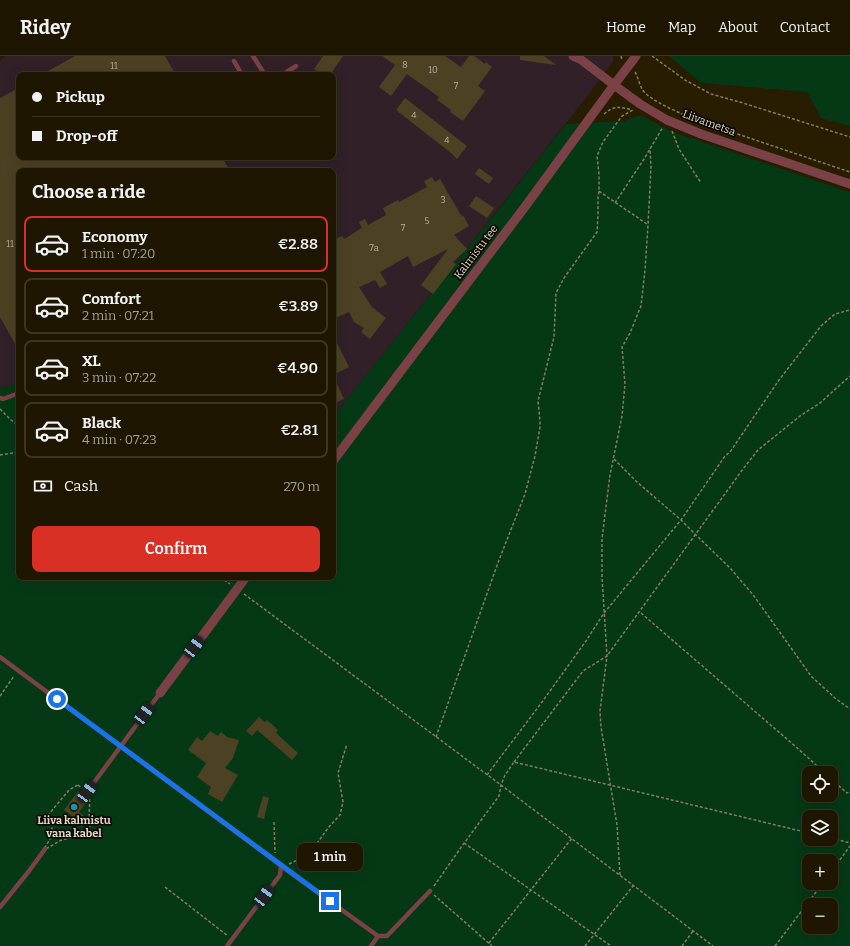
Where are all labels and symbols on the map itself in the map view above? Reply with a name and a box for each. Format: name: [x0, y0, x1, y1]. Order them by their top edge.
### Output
house number: 8: [402, 60, 408, 70]
house number: 11: [110, 61, 118, 71]
house number: 10: [428, 65, 438, 75]
house number: 7: [454, 81, 459, 91]
street label: Liivametsa: [681, 107, 737, 139]
house number: 4: [411, 110, 417, 120]
house number: 4: [444, 135, 450, 145]
house number: 3: [440, 195, 446, 205]
house number: 5: [425, 216, 430, 226]
street label: Kalmistu tee: [451, 222, 501, 282]
house number: 7: [401, 223, 406, 233]
house number: 11: [6, 239, 14, 249]
house number: 7a: [369, 243, 379, 253]
car: [182, 634, 206, 660]
route start: [48, 690, 66, 708]
car: [132, 701, 156, 727]
car: [75, 779, 99, 805]
marker: Liiva kalmistu vana kabel: [69, 802, 79, 812]
place label: Liiva kalmistu vana kabel: [37, 814, 111, 840]
callout: 1 min: [297, 843, 363, 871]
car: [252, 883, 276, 909]
route end: [321, 892, 339, 910]

